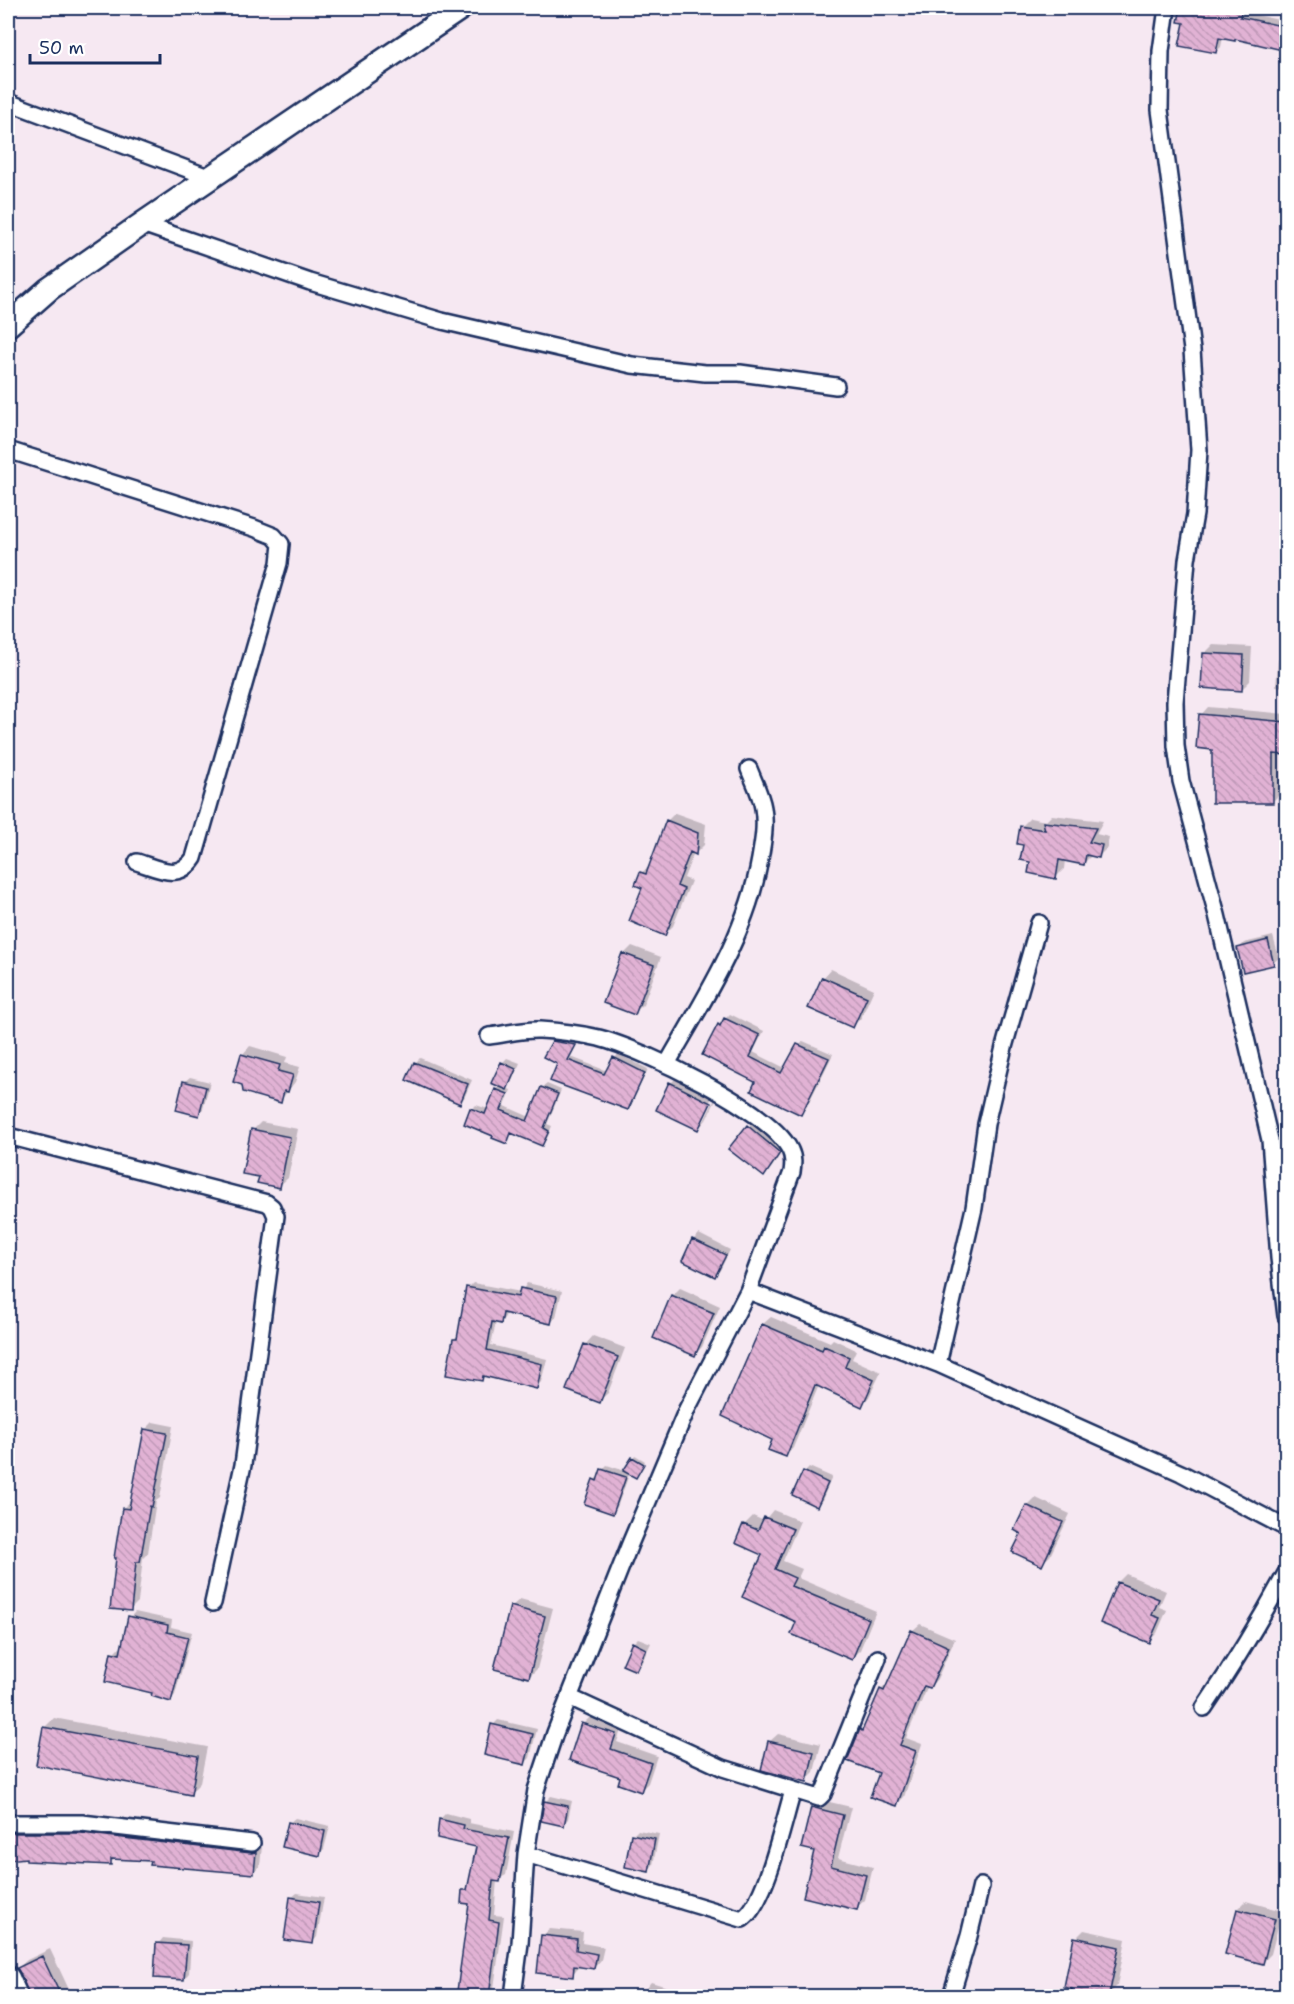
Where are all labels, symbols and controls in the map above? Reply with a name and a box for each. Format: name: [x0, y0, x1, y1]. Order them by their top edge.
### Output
scale bar: [30, 27, 160, 65]
text: 50 m: [39, 36, 84, 60]

